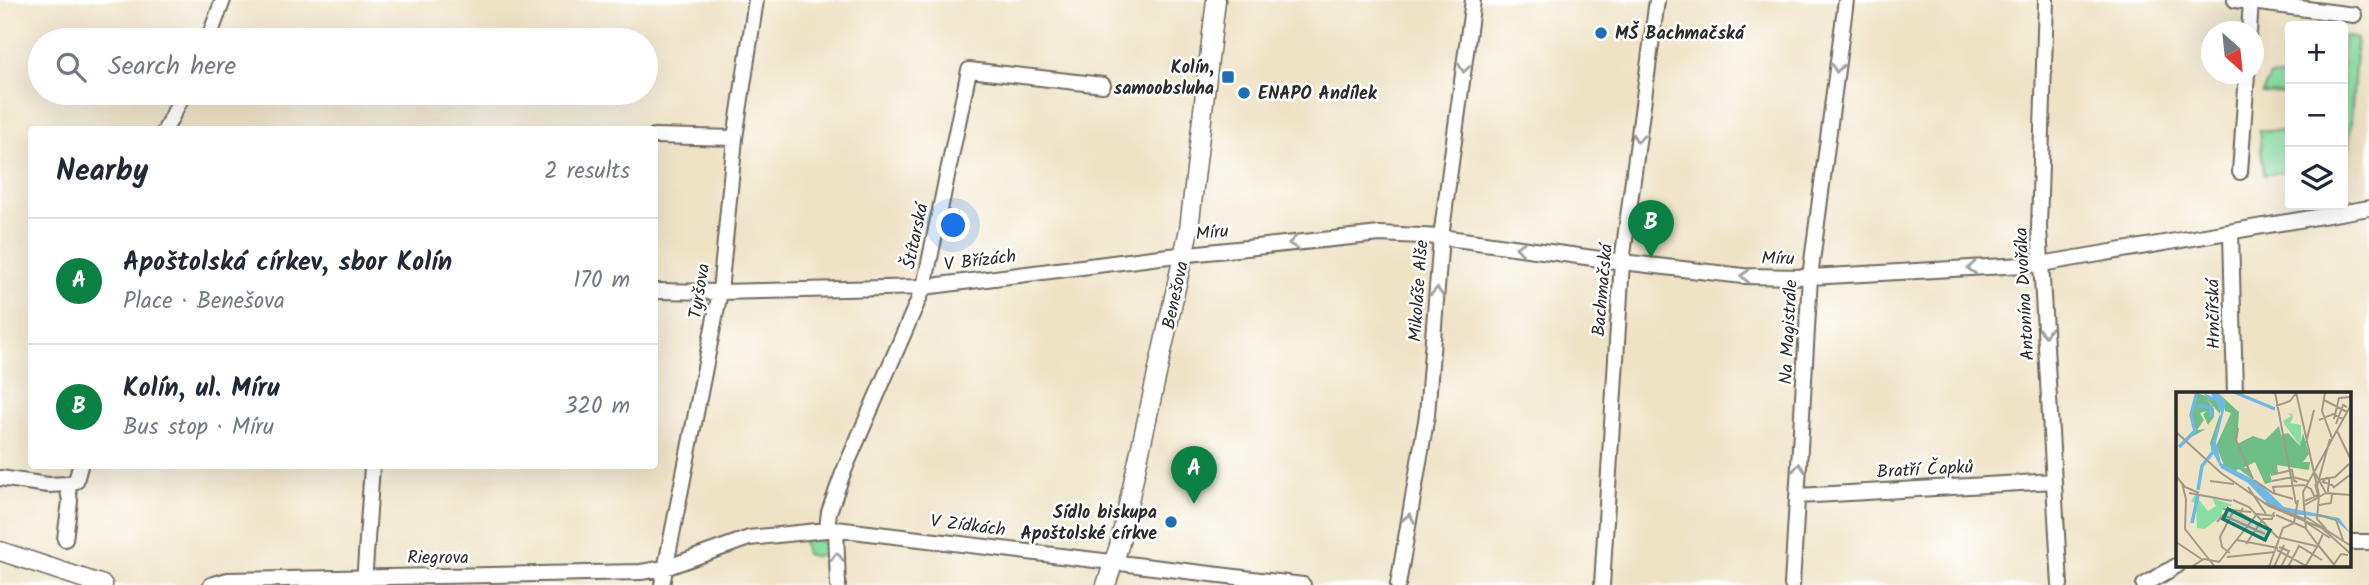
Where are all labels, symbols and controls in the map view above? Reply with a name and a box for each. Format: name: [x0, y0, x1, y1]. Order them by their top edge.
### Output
place label: MŠ Bachmačská: [1615, 20, 1747, 49]
north arrow: [2201, 21, 2264, 84]
map controls: [2285, 21, 2348, 210]
button: +: [2285, 21, 2348, 84]
marker: MŠ Bachmačská: [1593, 25, 1609, 41]
search box: [28, 28, 658, 105]
text: Search here: [108, 46, 236, 88]
icon: search: [52, 48, 90, 86]
place label: Kolín, samoobsluha: [1114, 54, 1214, 104]
one-way arrow: [1457, 62, 1472, 74]
one-way arrow: [1829, 62, 1844, 74]
marker: Kolín, samoobsluha: [1220, 69, 1236, 85]
place label: ENAPO Andílek: [1258, 80, 1378, 109]
button: −: [2285, 84, 2348, 147]
marker: ENAPO Andílek: [1236, 85, 1252, 101]
one-way arrow: [1631, 132, 1646, 144]
button: layers: [2285, 147, 2348, 210]
text: Nearby: [56, 148, 148, 196]
text: 2 results: [544, 154, 630, 190]
street label: Štítarská: [895, 199, 938, 272]
pin: B: [1628, 200, 1674, 258]
your location: [936, 208, 970, 242]
street label: Míru: [1194, 217, 1230, 250]
street label: Antonína Dvořáka: [2008, 227, 2043, 361]
one-way arrow: [1288, 236, 1299, 251]
street label: Mikoláše Alše: [1401, 239, 1438, 343]
one-way arrow: [1514, 241, 1525, 256]
street label: Bachmačská: [1585, 241, 1622, 338]
text: Apoštolská církev, sbor Kolín: [123, 242, 452, 284]
street label: V Břízách: [943, 243, 1018, 280]
street label: Míru: [1761, 245, 1795, 274]
street label: Benešova: [1155, 258, 1198, 332]
one-way arrow: [1967, 260, 1978, 275]
street label: Tyršova: [682, 261, 719, 321]
text: A: [72, 263, 86, 299]
text: 170 m: [573, 263, 630, 299]
one-way arrow: [1740, 268, 1751, 283]
street label: Hrnčířská: [2199, 277, 2230, 349]
street label: Na Magistrále: [1772, 279, 1807, 385]
text: Place · Benešova: [123, 284, 285, 320]
one-way arrow: [1430, 286, 1445, 297]
one-way arrow: [2037, 327, 2052, 338]
text: Kolín, ul. Míru: [123, 368, 280, 410]
text: B: [72, 389, 86, 425]
text: 320 m: [564, 389, 630, 425]
inset map: [2176, 392, 2352, 568]
text: Bus stop · Míru: [123, 410, 274, 446]
pin: A: [1171, 446, 1217, 504]
street label: Bratří Čapků: [1876, 453, 1974, 488]
one-way arrow: [1791, 462, 1806, 473]
place label: Sídlo biskupa Apoštolské církve: [1021, 499, 1157, 549]
street label: V Zídkách: [928, 507, 1007, 546]
one-way arrow: [1401, 512, 1416, 524]
marker: Sídlo biskupa Apoštolské církve: [1163, 514, 1179, 530]
street label: Riegrova: [407, 544, 469, 573]
one-way arrow: [829, 551, 844, 562]

